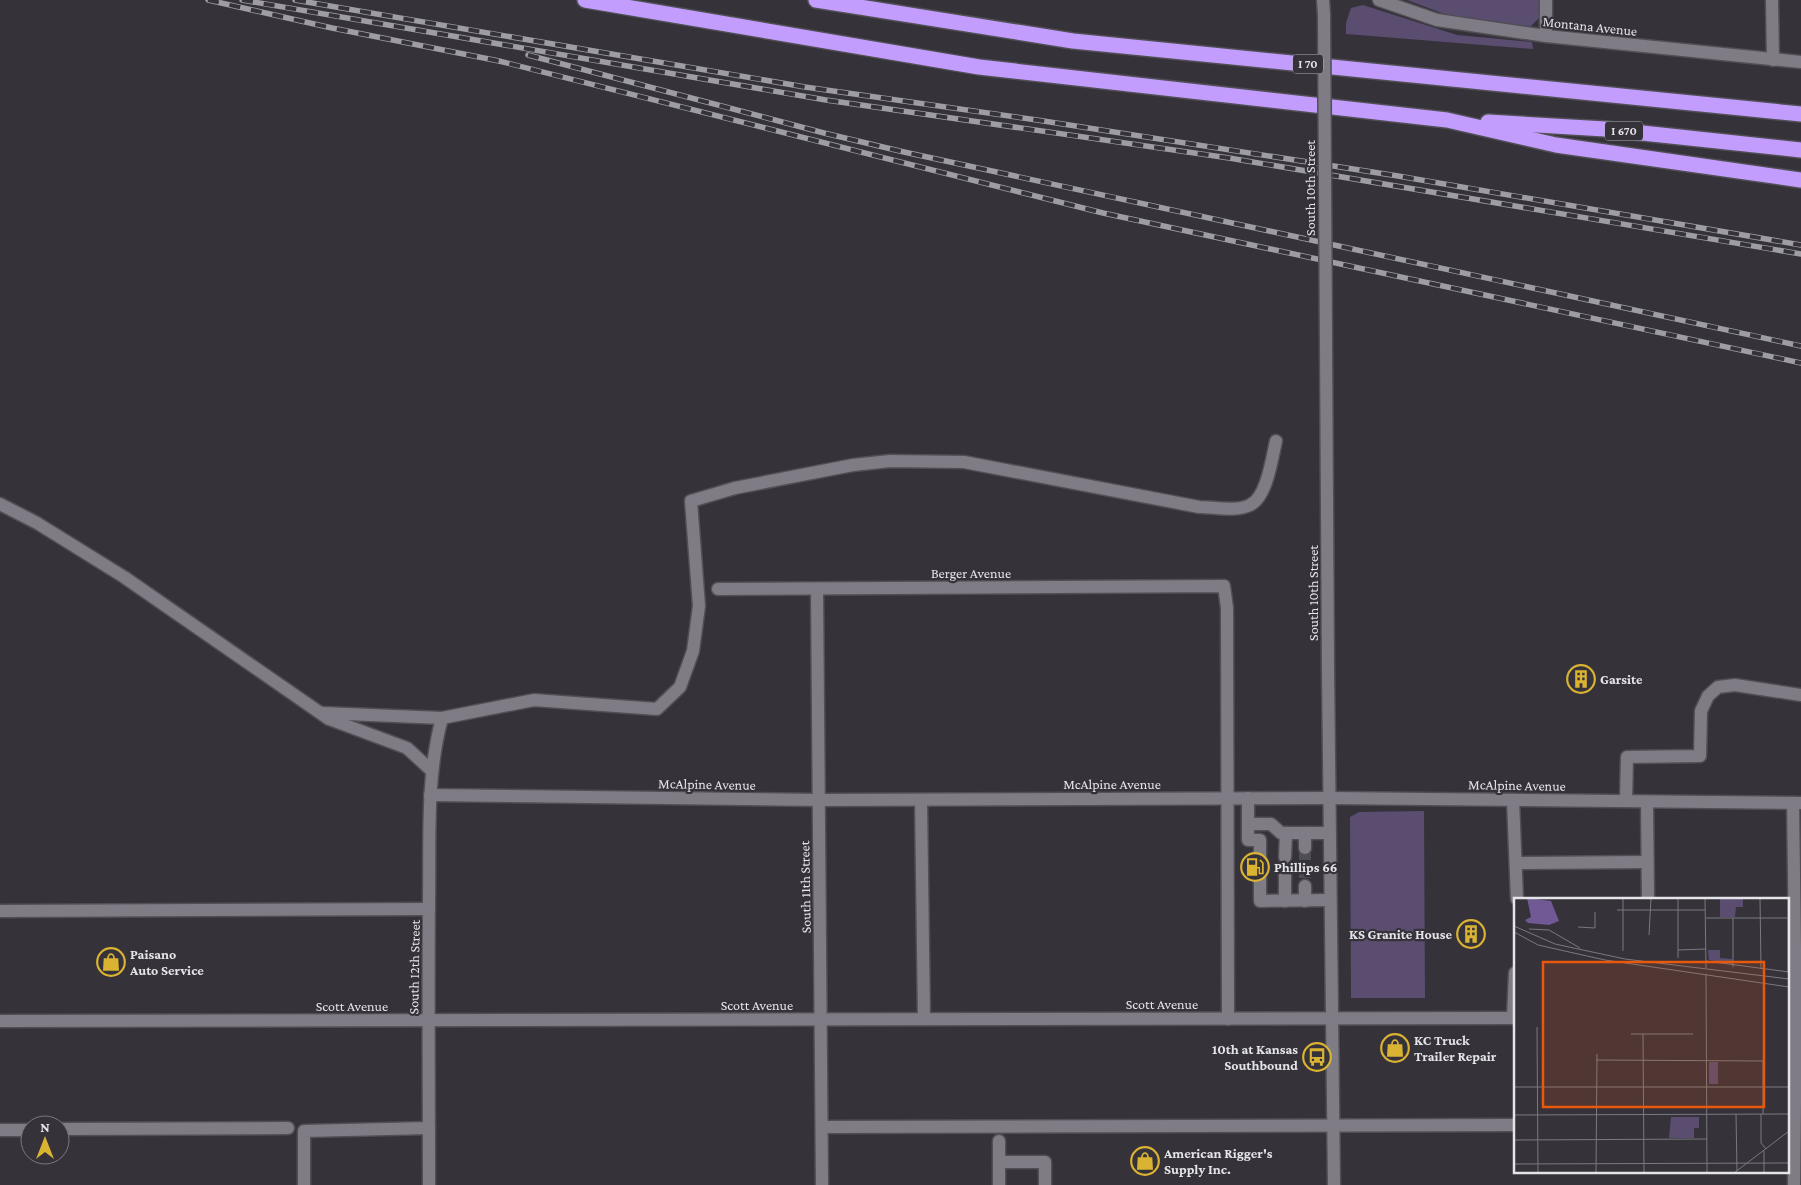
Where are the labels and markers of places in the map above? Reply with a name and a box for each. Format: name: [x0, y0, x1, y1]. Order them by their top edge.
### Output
building icon: Garsite: [1566, 664, 1596, 694]
place label: Garsite: [1600, 671, 1643, 687]
fuel station icon: Phillips 66: [1240, 852, 1270, 882]
place label: Phillips 66: [1274, 859, 1337, 875]
building icon: KS Granite House: [1456, 919, 1486, 949]
place label: KS Granite House: [1349, 926, 1452, 942]
place label: Paisano Auto Service: [129, 946, 204, 978]
shop icon: Paisano Auto Service: [96, 947, 126, 977]
place label: KC Truck Trailer Repair: [1414, 1032, 1497, 1064]
shop icon: KC Truck Trailer Repair: [1380, 1033, 1410, 1063]
place label: 10th at Kansas Southbound: [1212, 1041, 1298, 1073]
bus stop icon: 10th at Kansas Southbound: [1302, 1042, 1332, 1072]
place label: American Rigger's Supply Inc.: [1163, 1145, 1273, 1177]
shop icon: American Rigger's Supply Inc.: [1130, 1146, 1160, 1176]

